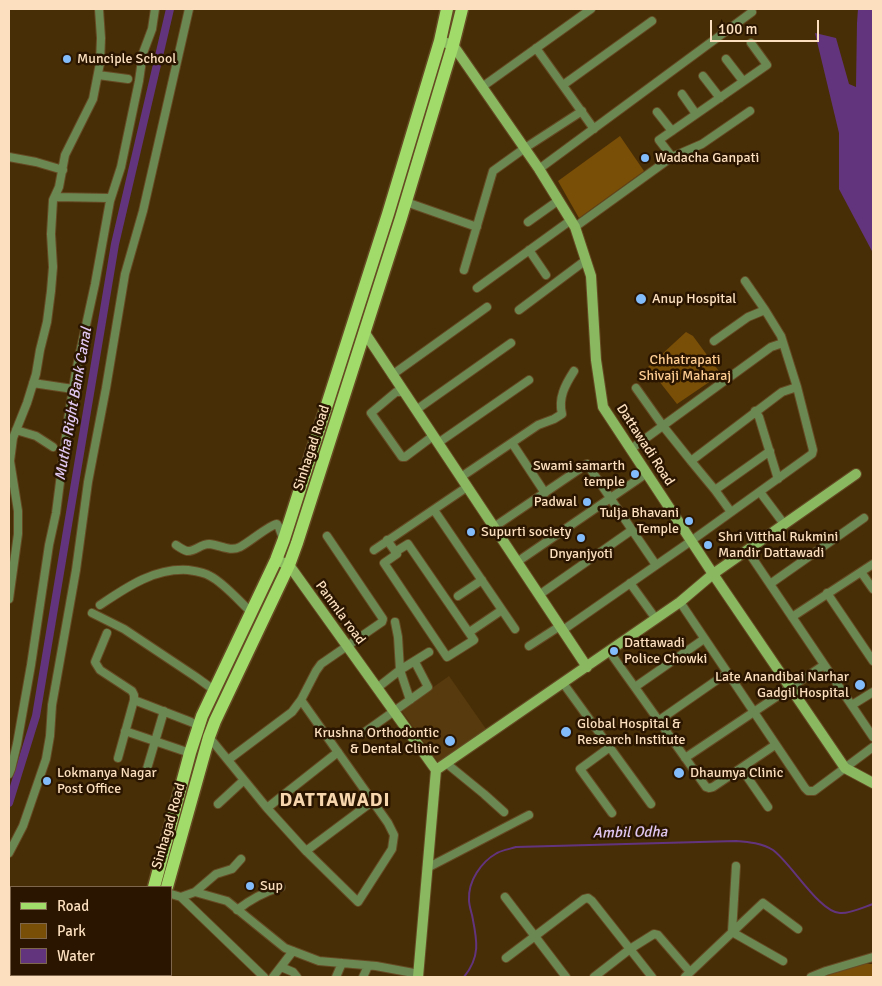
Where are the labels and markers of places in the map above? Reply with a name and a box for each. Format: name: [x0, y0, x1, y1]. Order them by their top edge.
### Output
place label: Munciple School: [77, 51, 176, 67]
marker: Munciple School: [61, 53, 73, 65]
place label: Wadacha Ganpati: [655, 150, 759, 166]
marker: Wadacha Ganpati: [639, 152, 651, 164]
place label: Anup Hospital: [652, 291, 736, 307]
marker: Anup Hospital: [634, 292, 648, 306]
place label: Swami samarth temple: [533, 458, 625, 491]
marker: Swami samarth temple: [629, 468, 641, 480]
place label: Padwal: [534, 494, 577, 510]
marker: Padwal: [581, 496, 593, 508]
place label: Tulja Bhavani Temple: [600, 505, 679, 538]
marker: Tulja Bhavani Temple: [683, 515, 695, 527]
place label: Supurti society: [481, 524, 571, 540]
marker: Supurti society: [465, 526, 477, 538]
place label: Shri Vitthal Rukmini Mandir Dattawadi: [718, 529, 838, 562]
marker: Dnyanjyoti: [575, 532, 587, 544]
marker: Shri Vitthal Rukmini Mandir Dattawadi: [702, 539, 714, 551]
place label: Dnyanjyoti: [549, 546, 613, 562]
place label: Dattawadi Police Chowki: [624, 635, 707, 668]
marker: Dattawadi Police Chowki: [608, 645, 620, 657]
place label: Late Anandibai Narhar Gadgil Hospital: [715, 669, 849, 702]
marker: Late Anandibai Narhar Gadgil Hospital: [853, 678, 867, 692]
place label: Global Hospital & Research Institute: [577, 716, 686, 749]
place label: Krushna Orthodontic & Dental Clinic: [314, 725, 439, 758]
marker: Global Hospital & Research Institute: [559, 725, 573, 739]
marker: Krushna Orthodontic & Dental Clinic: [443, 734, 457, 748]
place label: Lokmanya Nagar Post Office: [57, 765, 157, 798]
place label: Dhaumya Clinic: [690, 765, 783, 781]
marker: Dhaumya Clinic: [672, 766, 686, 780]
marker: Lokmanya Nagar Post Office: [41, 775, 53, 787]
place label: Sup: [260, 878, 283, 894]
marker: Sup: [244, 880, 256, 892]

